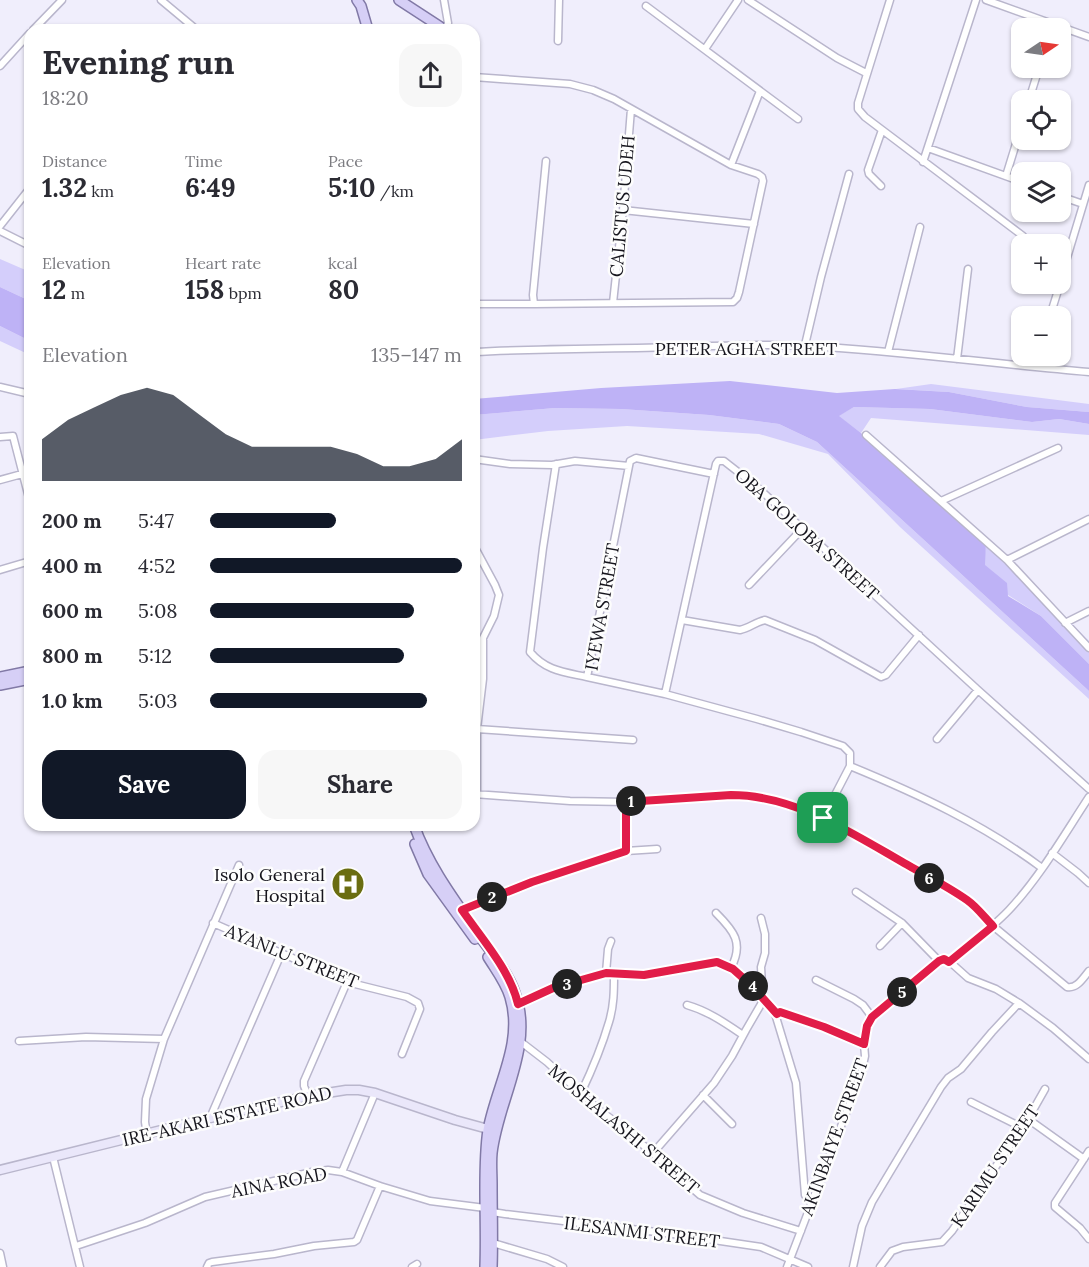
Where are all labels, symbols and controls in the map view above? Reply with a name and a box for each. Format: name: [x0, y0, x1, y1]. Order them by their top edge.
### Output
north arrow: [1011, 18, 1071, 78]
map controls: [1011, 18, 1071, 366]
text: Evening run: [42, 41, 234, 83]
button: share: [399, 44, 462, 107]
text: 18:20: [42, 85, 89, 110]
button: locate: [1011, 90, 1071, 150]
street label: CALISTUS UDEH: [604, 134, 640, 278]
text: Distance: [42, 151, 107, 171]
text: Time: [185, 151, 223, 171]
text: Pace: [328, 151, 363, 171]
button: layers: [1011, 162, 1071, 222]
text: 1.32: [42, 171, 87, 204]
text: 6:49: [185, 171, 236, 204]
text: 5:10: [328, 171, 376, 204]
text: km: [87, 181, 114, 201]
text: /km: [376, 181, 414, 201]
button: +: [1011, 234, 1071, 294]
text: Elevation: [42, 253, 111, 273]
text: Heart rate: [185, 253, 261, 273]
text: kcal: [328, 253, 358, 273]
text: 12: [42, 273, 66, 306]
text: 158: [185, 273, 224, 306]
text: 80: [328, 273, 359, 306]
text: m: [66, 283, 85, 303]
text: bpm: [224, 283, 262, 303]
button: −: [1011, 306, 1071, 366]
street label: PETER AGHA STREET: [655, 337, 838, 360]
text: Elevation: [42, 342, 128, 367]
text: 135–147 m: [371, 342, 462, 367]
street label: OBA GOLOBA STREET: [730, 463, 884, 605]
text: 200 m: [42, 508, 102, 533]
text: 5:47: [138, 508, 174, 533]
street label: IYEWA STREET: [580, 541, 625, 672]
text: 400 m: [42, 553, 102, 578]
text: 4:52: [138, 553, 175, 578]
text: 600 m: [42, 598, 103, 623]
text: 5:08: [138, 598, 178, 623]
text: 800 m: [42, 643, 103, 668]
text: 5:12: [138, 643, 172, 668]
text: 1.0 km: [42, 688, 103, 713]
text: 5:03: [138, 688, 177, 713]
button: Save: [42, 750, 246, 819]
button: Share: [258, 750, 462, 819]
pin: 1: [616, 786, 646, 816]
text: 1: [628, 791, 634, 811]
pin: [797, 792, 848, 843]
icon: arrive: [806, 801, 839, 834]
place label: Isolo General Hospital: [214, 863, 325, 907]
pin: 6: [914, 863, 944, 893]
hospital icon: Isolo General Hospital: [330, 866, 366, 902]
text: 6: [924, 868, 934, 888]
pin: 2: [477, 882, 507, 912]
text: 2: [488, 887, 496, 907]
street label: AYANLU STREET: [221, 918, 363, 993]
pin: 3: [552, 969, 582, 999]
pin: 4: [738, 971, 768, 1001]
text: 3: [563, 974, 571, 994]
text: 4: [749, 976, 757, 996]
pin: 5: [887, 977, 917, 1007]
text: 5: [898, 982, 906, 1002]
street label: AKINBAIYE STREET: [795, 1055, 873, 1220]
street label: MOSHALASHI STREET: [544, 1059, 705, 1199]
street label: IRE-AKARI ESTATE ROAD: [120, 1081, 334, 1151]
street label: KARIMU STREET: [946, 1100, 1045, 1232]
street label: AINA ROAD: [228, 1161, 329, 1203]
street label: ILESANMI STREET: [563, 1211, 722, 1253]

